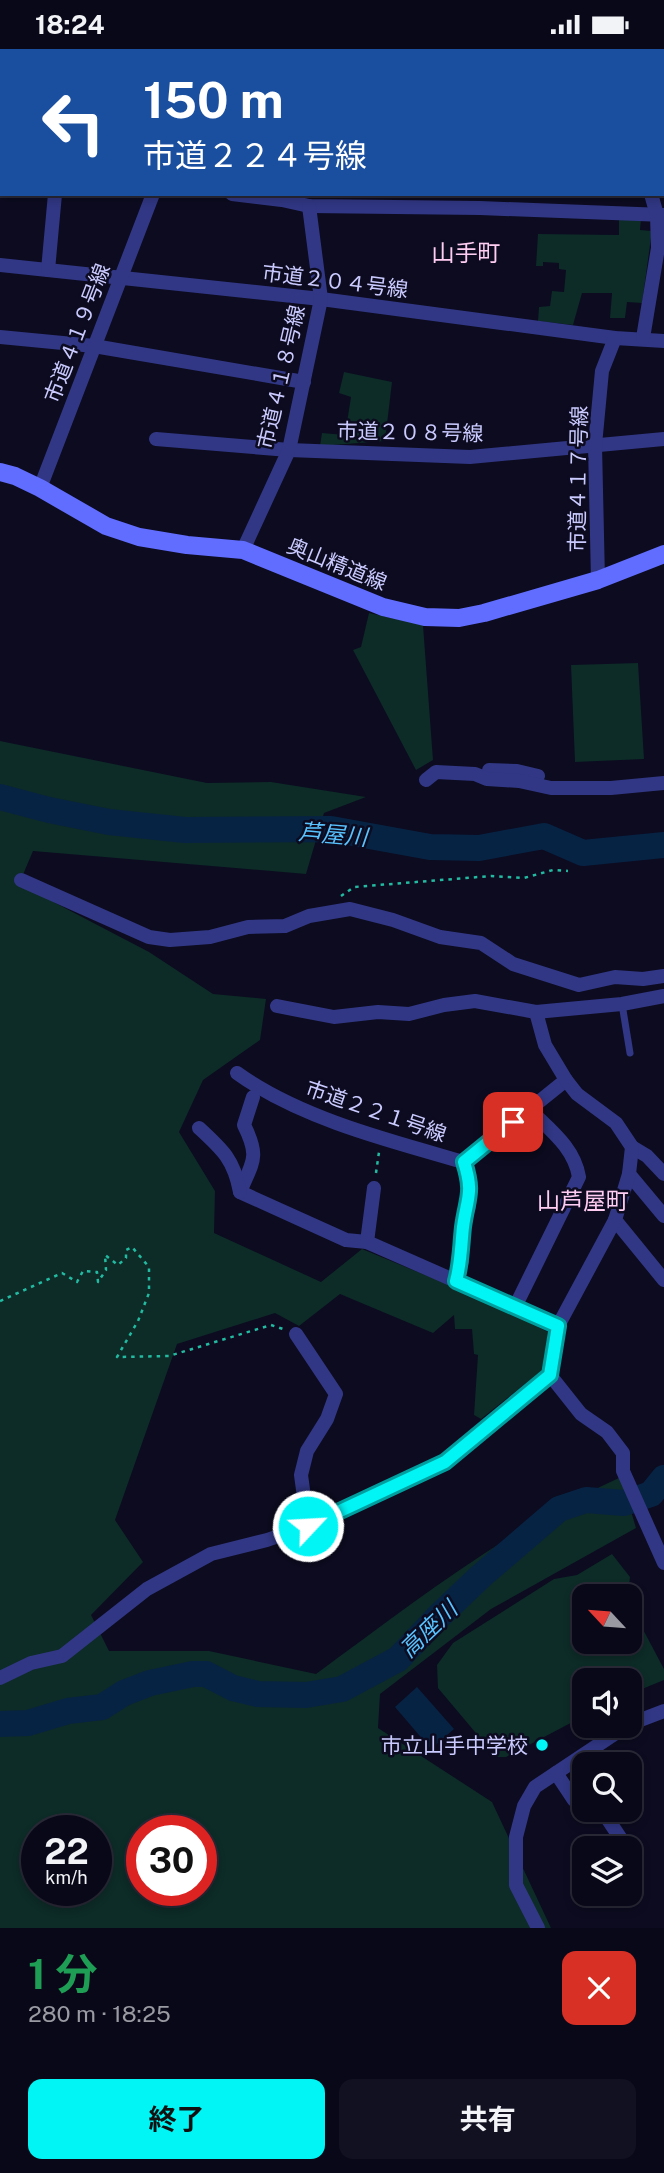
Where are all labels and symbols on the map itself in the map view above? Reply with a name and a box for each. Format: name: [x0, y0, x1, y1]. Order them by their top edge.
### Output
district label: 山手町: [432, 239, 501, 266]
street label: 市道４１９号線: [39, 260, 115, 406]
street label: 市道２０４号線: [261, 260, 409, 302]
street label: 市道４１８号線: [252, 303, 310, 451]
street label: 市道４１７号線: [564, 405, 592, 553]
street label: 市道２０８号線: [336, 418, 484, 446]
street label: 奥山精道線: [284, 533, 390, 595]
water label: 芦屋川: [297, 818, 372, 851]
street label: 市道２２１号線: [302, 1075, 450, 1147]
pin: [483, 1092, 543, 1152]
district label: 山芦屋町: [537, 1187, 629, 1214]
position arrow: [271, 1489, 345, 1563]
north arrow: [572, 1584, 642, 1654]
water label: 高座川: [394, 1593, 464, 1663]
place label: 市立山手中学校: [381, 1733, 528, 1758]
marker: 市立山手中学校: [534, 1737, 550, 1753]
speed limit sign: 30: [126, 1815, 217, 1906]

